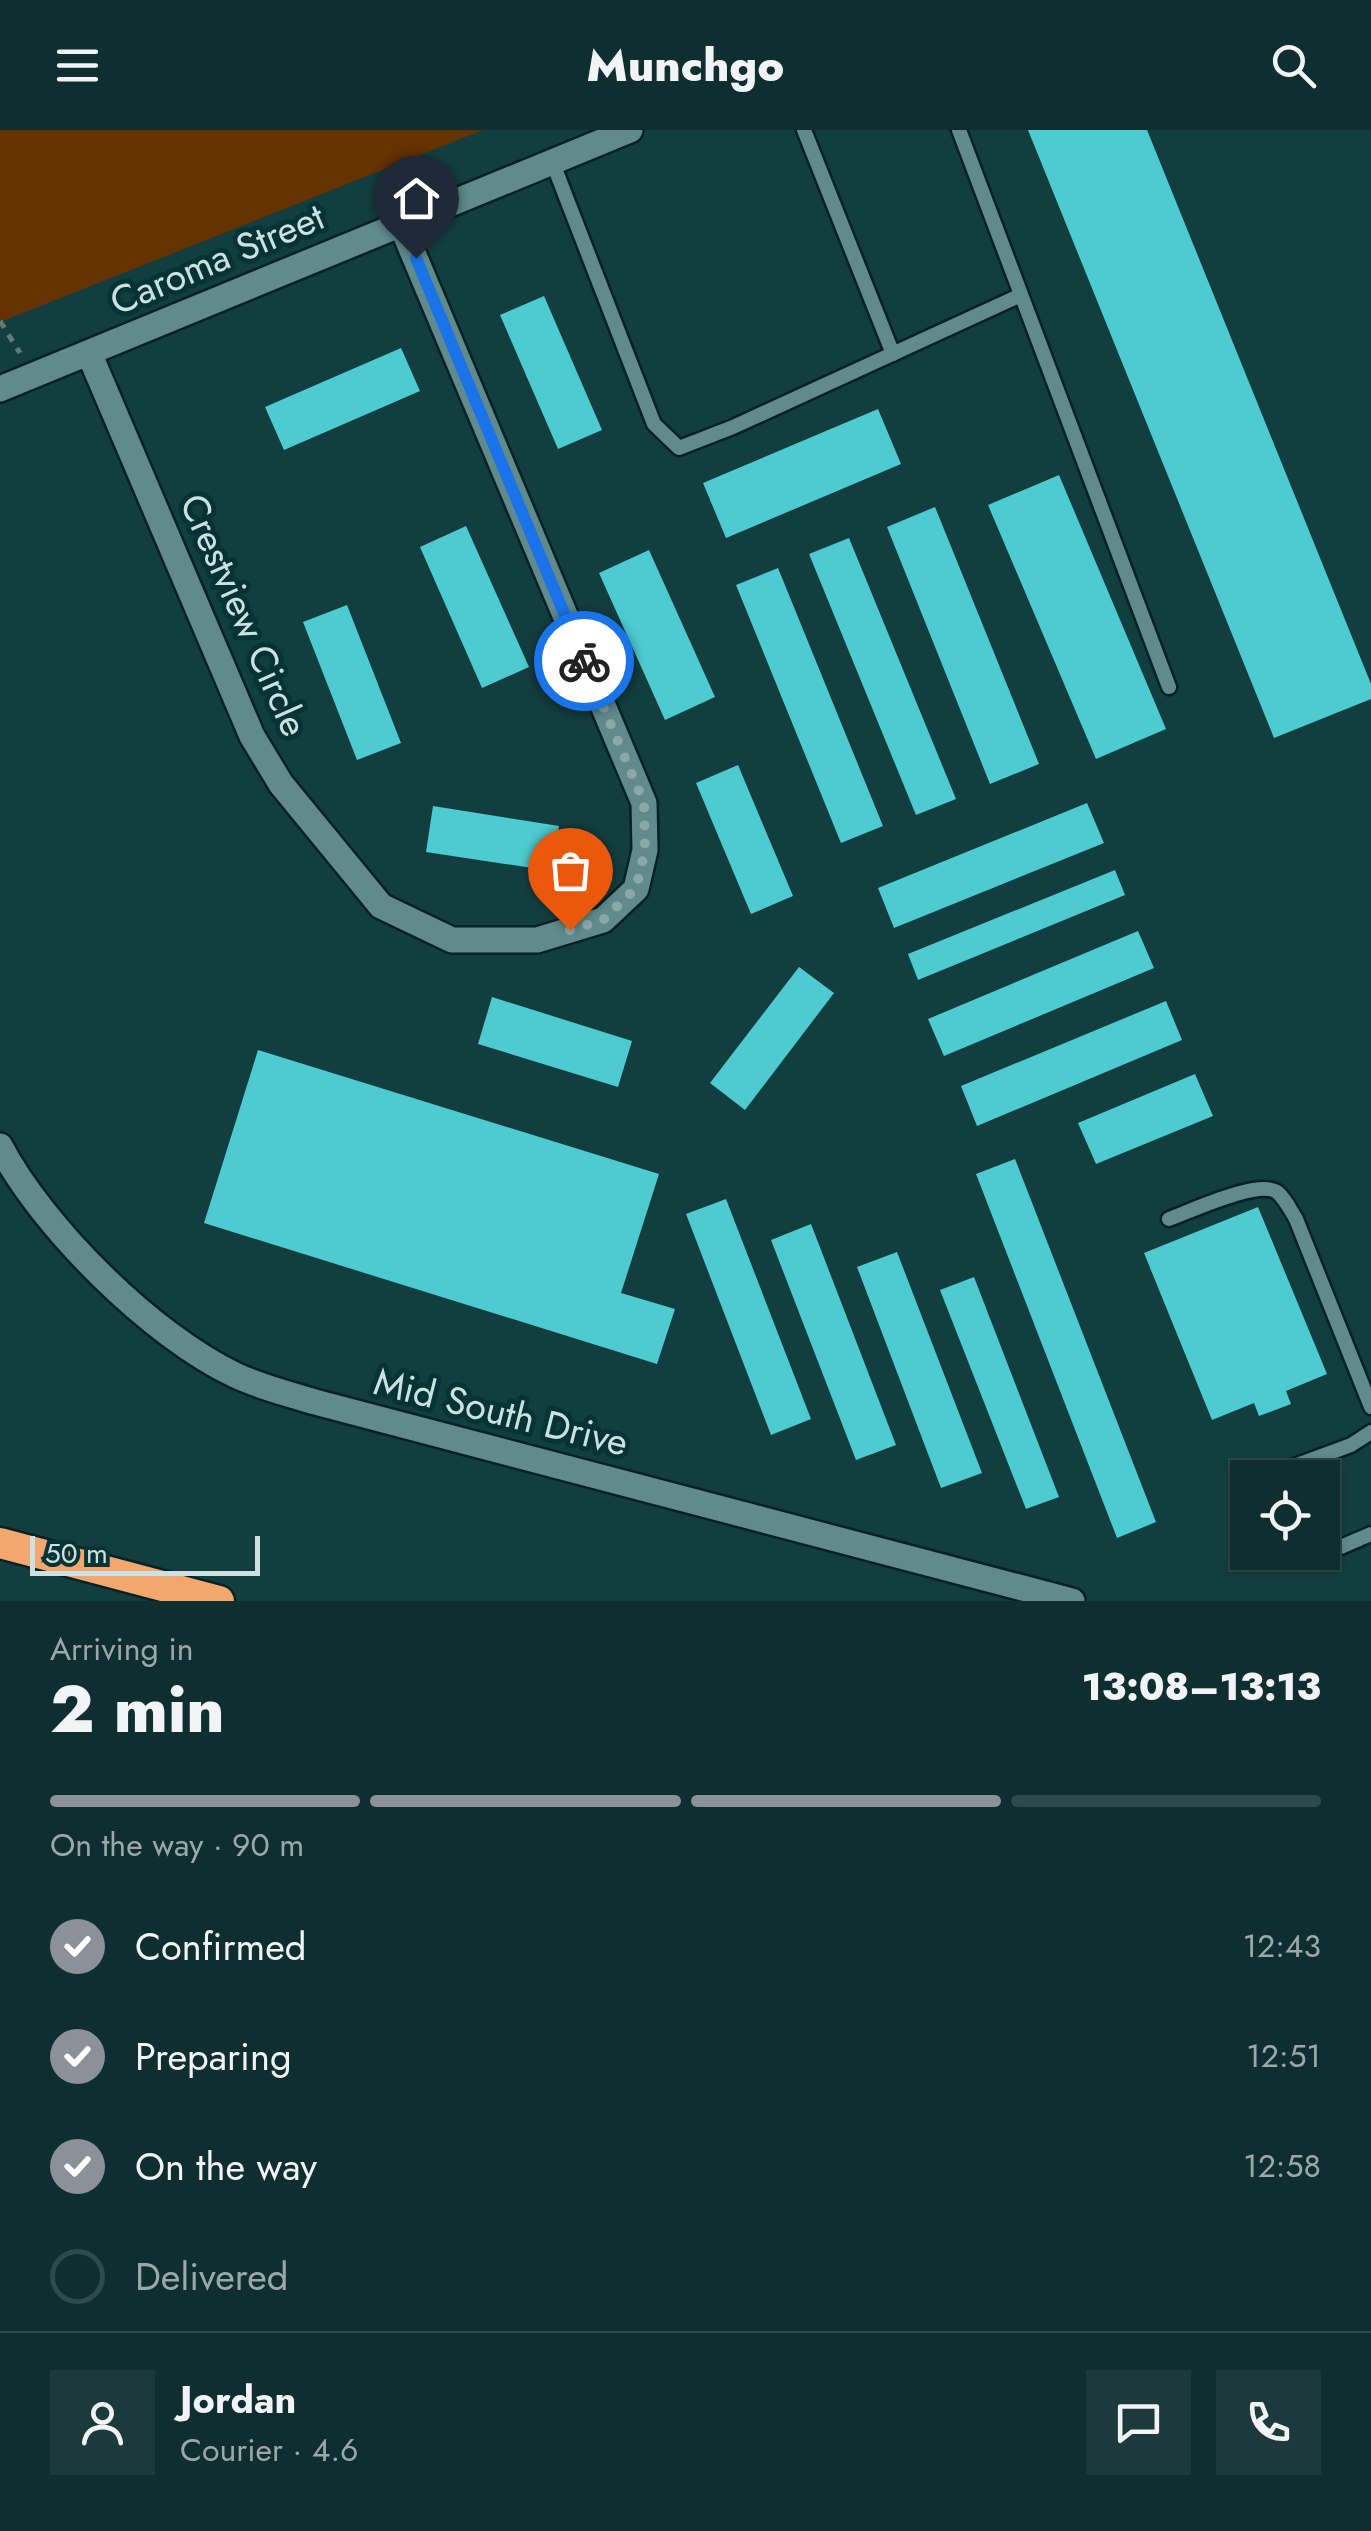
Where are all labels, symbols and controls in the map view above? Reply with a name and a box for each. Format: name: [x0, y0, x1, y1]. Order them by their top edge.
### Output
text: Munchgo: [587, 33, 784, 98]
icon: menu: [50, 38, 105, 93]
icon: search: [1266, 38, 1321, 93]
pin: [374, 156, 459, 259]
icon: home: [389, 171, 444, 226]
street label: Caroma Street: [101, 189, 332, 328]
street label: Crestview Circle: [166, 485, 322, 745]
courier: [534, 611, 634, 711]
icon: bike: [557, 634, 612, 689]
pin: [528, 828, 613, 931]
icon: bag: [543, 843, 598, 898]
street label: Mid South Drive: [368, 1353, 634, 1470]
map controls: [1230, 1460, 1340, 1570]
button: locate: [1230, 1460, 1340, 1570]
scale bar: [30, 1531, 260, 1576]
text: 50 m: [45, 1533, 108, 1574]
text: Arriving in: [50, 1626, 194, 1672]
text: 13:08–13:13: [1082, 1659, 1321, 1714]
text: 2 min: [50, 1662, 225, 1756]
text: On the way · 90 m: [50, 1822, 304, 1868]
icon: check: [50, 1919, 105, 1974]
text: Confirmed: [135, 1919, 306, 1974]
text: 12:43: [1243, 1923, 1321, 1969]
icon: check: [50, 2029, 105, 2084]
text: Preparing: [135, 2029, 292, 2084]
text: 12:51: [1246, 2033, 1321, 2079]
icon: check: [50, 2139, 105, 2194]
text: On the way: [135, 2139, 317, 2194]
text: 12:58: [1243, 2143, 1321, 2189]
text: Delivered: [135, 2249, 288, 2304]
button: person: [50, 2370, 155, 2475]
button: chat: [1086, 2370, 1191, 2475]
button: phone: [1216, 2370, 1321, 2475]
text: Jordan: [180, 2372, 296, 2427]
text: Courier · 4.6: [180, 2427, 358, 2473]

